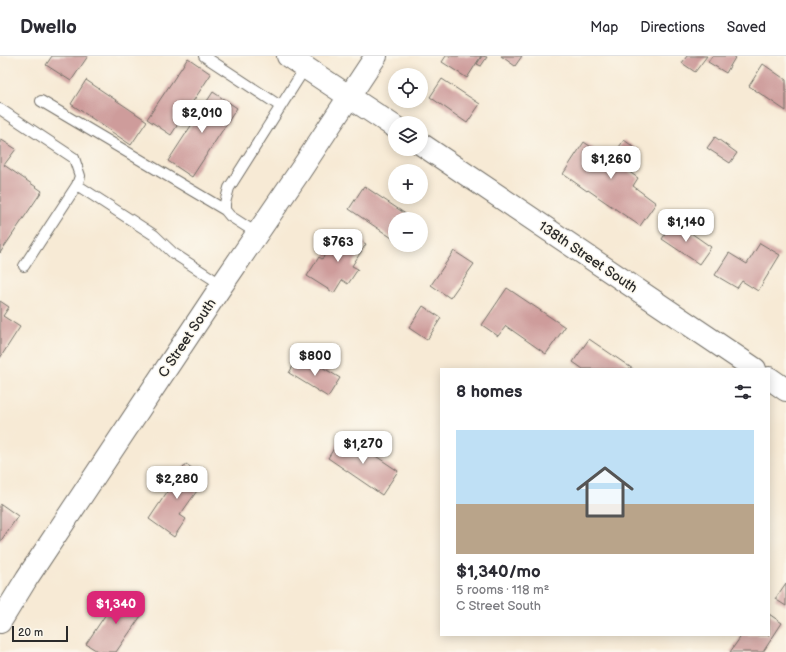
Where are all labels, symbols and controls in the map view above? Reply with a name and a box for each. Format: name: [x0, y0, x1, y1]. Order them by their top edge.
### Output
text: Dwello: [20, 16, 77, 39]
text: Map: [590, 19, 618, 36]
text: Directions: [640, 19, 705, 36]
text: Saved: [727, 19, 766, 36]
map controls: [388, 68, 428, 252]
button: locate: [388, 68, 428, 108]
pin: $2,010: [169, 100, 235, 134]
text: $2,010: [182, 105, 222, 121]
button: layers: [388, 116, 428, 156]
pin: $1,260: [578, 146, 644, 180]
text: $1,260: [591, 151, 631, 167]
button: +: [388, 164, 428, 204]
pin: $1,140: [653, 209, 719, 243]
button: −: [388, 212, 428, 252]
text: $1,140: [667, 214, 705, 230]
street label: 138th Street South: [535, 218, 641, 297]
pin: $763: [314, 229, 362, 263]
text: $763: [322, 234, 354, 250]
street label: C Street South: [154, 295, 220, 381]
pin: $800: [291, 343, 339, 377]
text: $800: [299, 348, 331, 364]
icon: filters: [732, 381, 754, 403]
text: 8 homes: [456, 382, 522, 402]
pin: $1,270: [330, 431, 396, 465]
text: $1,270: [343, 436, 383, 452]
icon: home: [569, 456, 641, 528]
pin: $2,280: [144, 466, 210, 500]
text: $2,280: [156, 471, 198, 487]
text: $1,340/mo: [456, 562, 541, 582]
text: 5 rooms · 118 m²: [456, 582, 549, 598]
pin: $1,340: [83, 591, 149, 625]
text: $1,340: [96, 596, 136, 612]
text: C Street South: [456, 598, 541, 614]
scale bar: [12, 624, 68, 643]
text: 20 m: [18, 626, 43, 639]

